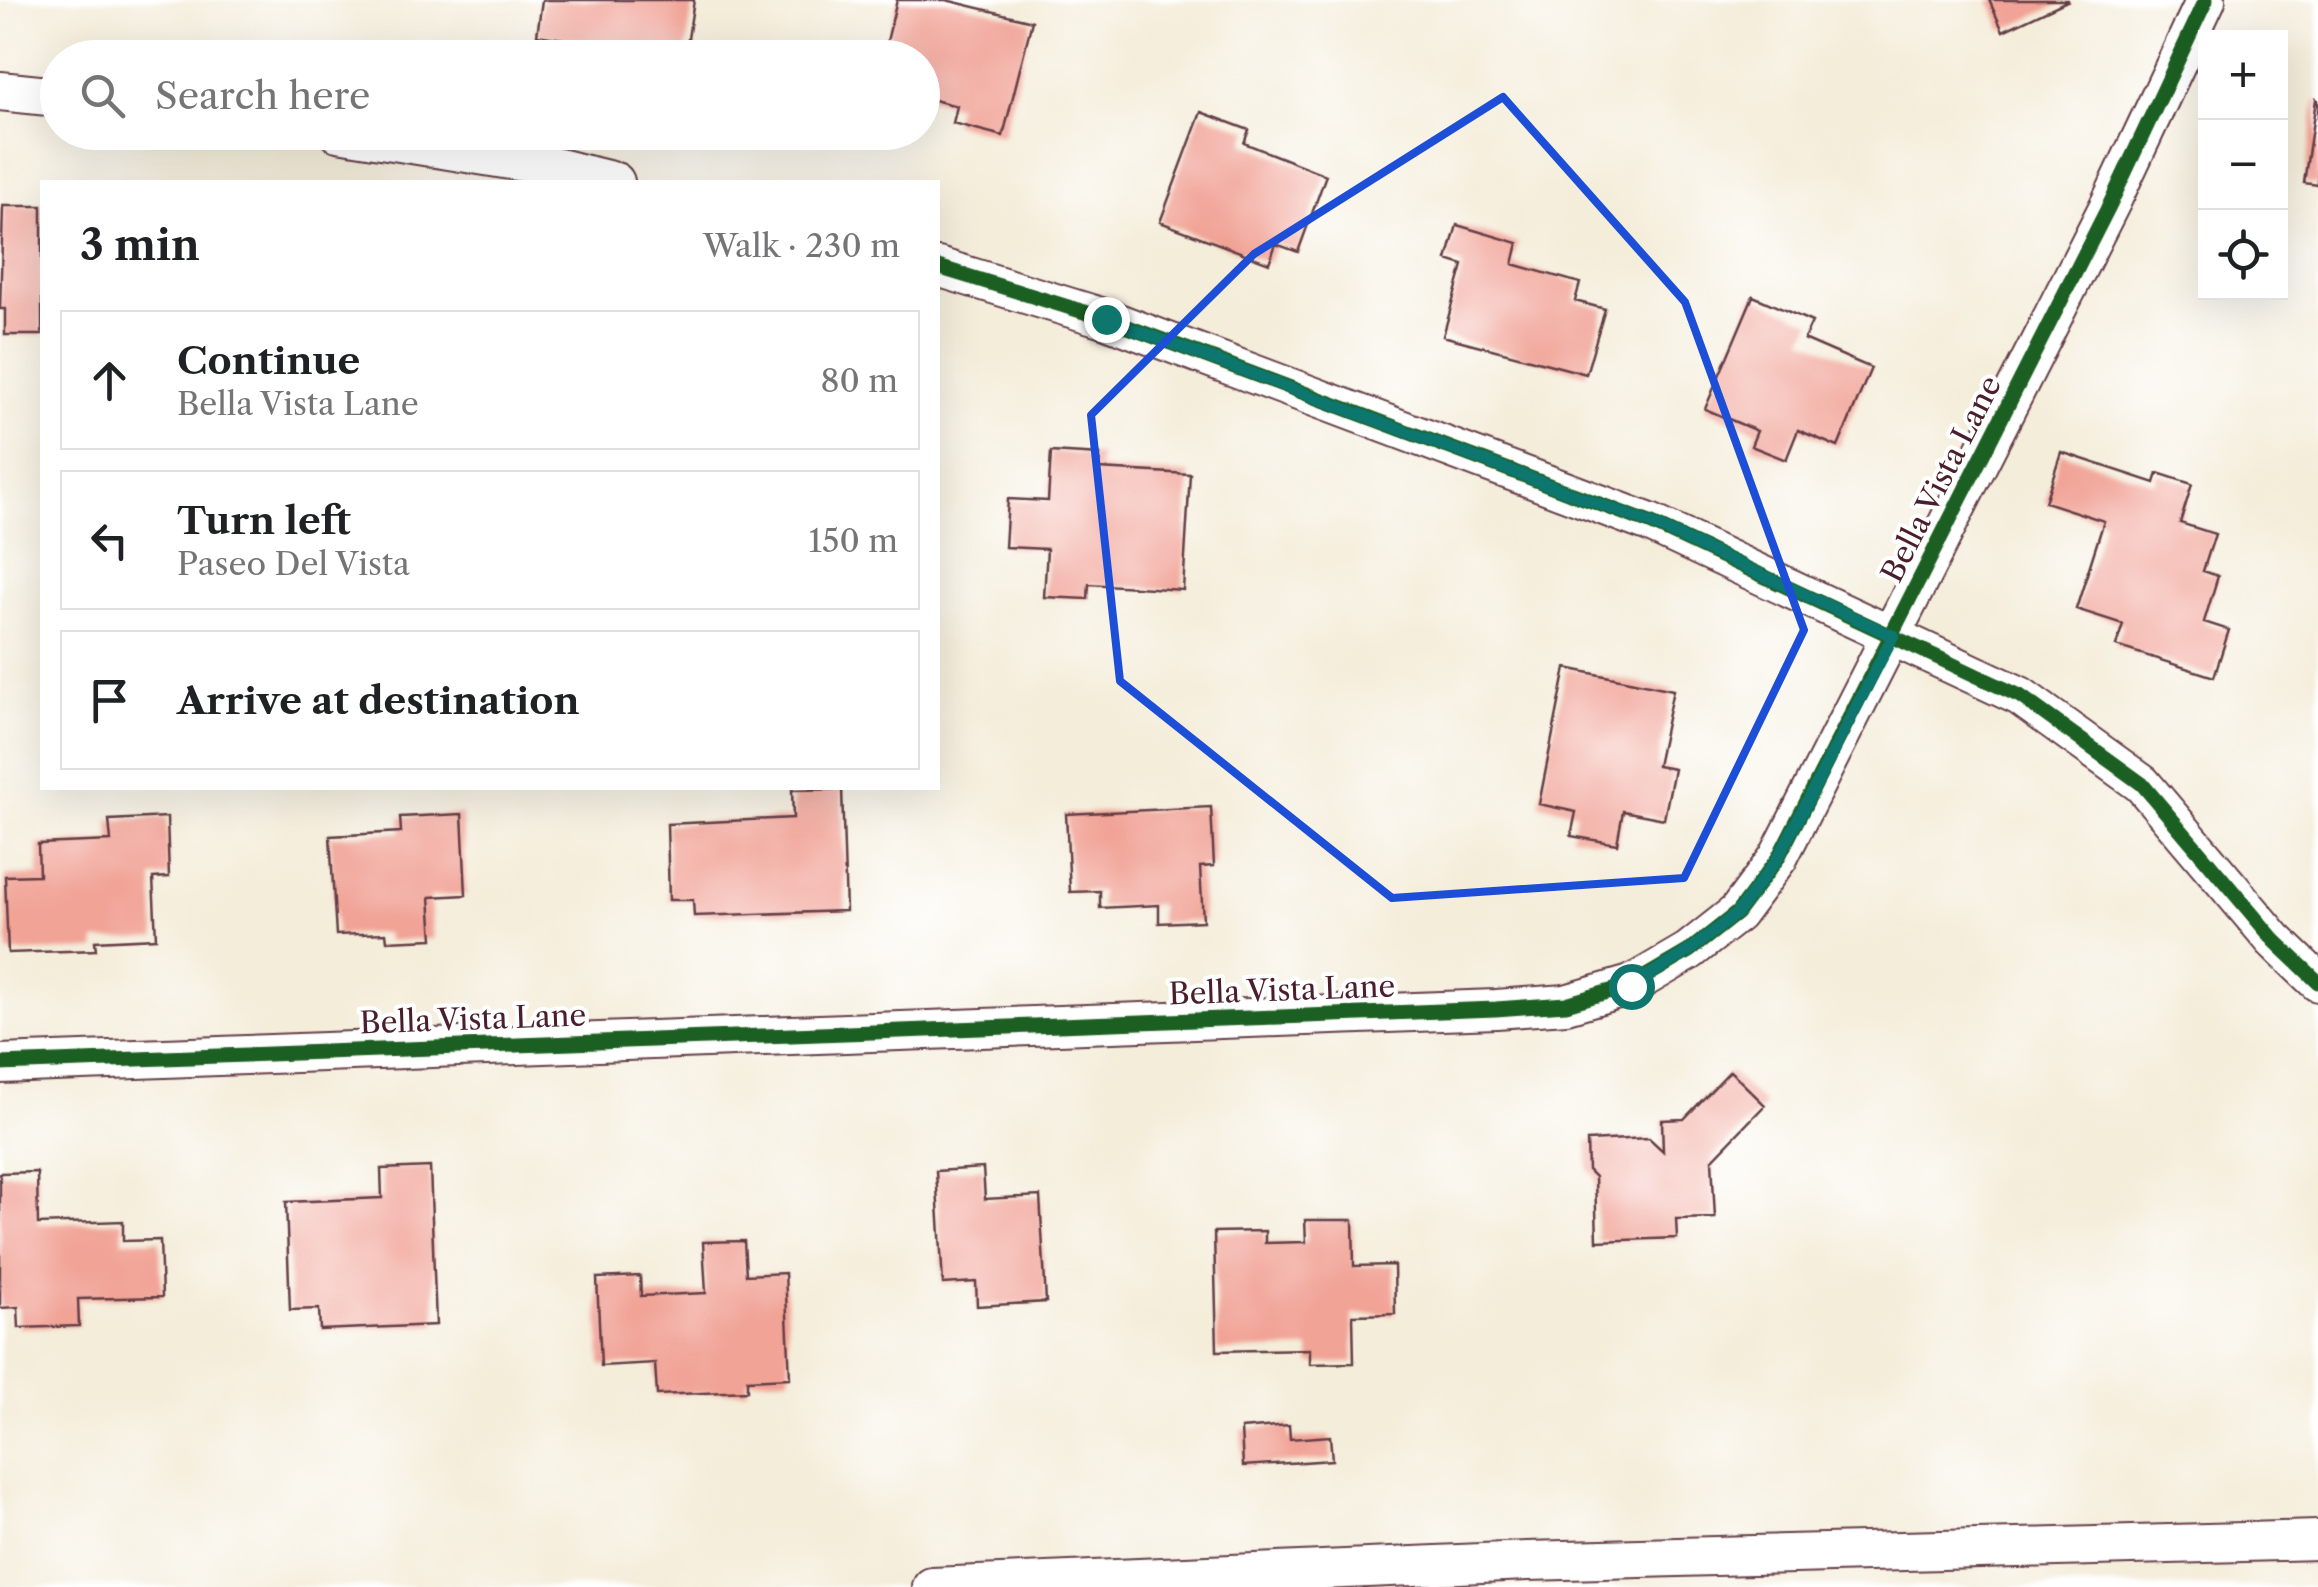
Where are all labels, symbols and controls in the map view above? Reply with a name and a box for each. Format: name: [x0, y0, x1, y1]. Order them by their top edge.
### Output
map controls: [2198, 30, 2288, 300]
button: +: [2198, 30, 2288, 120]
search box: [40, 40, 940, 150]
icon: search: [75, 68, 130, 123]
text: Search here: [155, 72, 370, 119]
button: −: [2198, 120, 2288, 210]
button: locate: [2198, 210, 2288, 300]
text: 3 min: [80, 219, 200, 271]
text: Walk · 230 m: [703, 226, 900, 265]
route end: [1084, 297, 1130, 343]
text: Continue: [177, 337, 360, 384]
icon: ahead: [82, 353, 137, 408]
text: 80 m: [820, 361, 898, 400]
street label: Bella Vista Lane: [1873, 370, 2009, 588]
text: Bella Vista Lane: [177, 384, 419, 423]
text: Turn left: [177, 497, 351, 544]
icon: left: [82, 513, 137, 568]
text: 150 m: [809, 521, 898, 560]
text: Paseo Del Vista: [177, 544, 410, 583]
icon: arrive: [82, 673, 137, 728]
text: Arrive at destination: [177, 677, 580, 724]
route start: [1609, 964, 1655, 1010]
street label: Bella Vista Lane: [1168, 968, 1396, 1012]
street label: Bella Vista Lane: [359, 997, 587, 1041]

